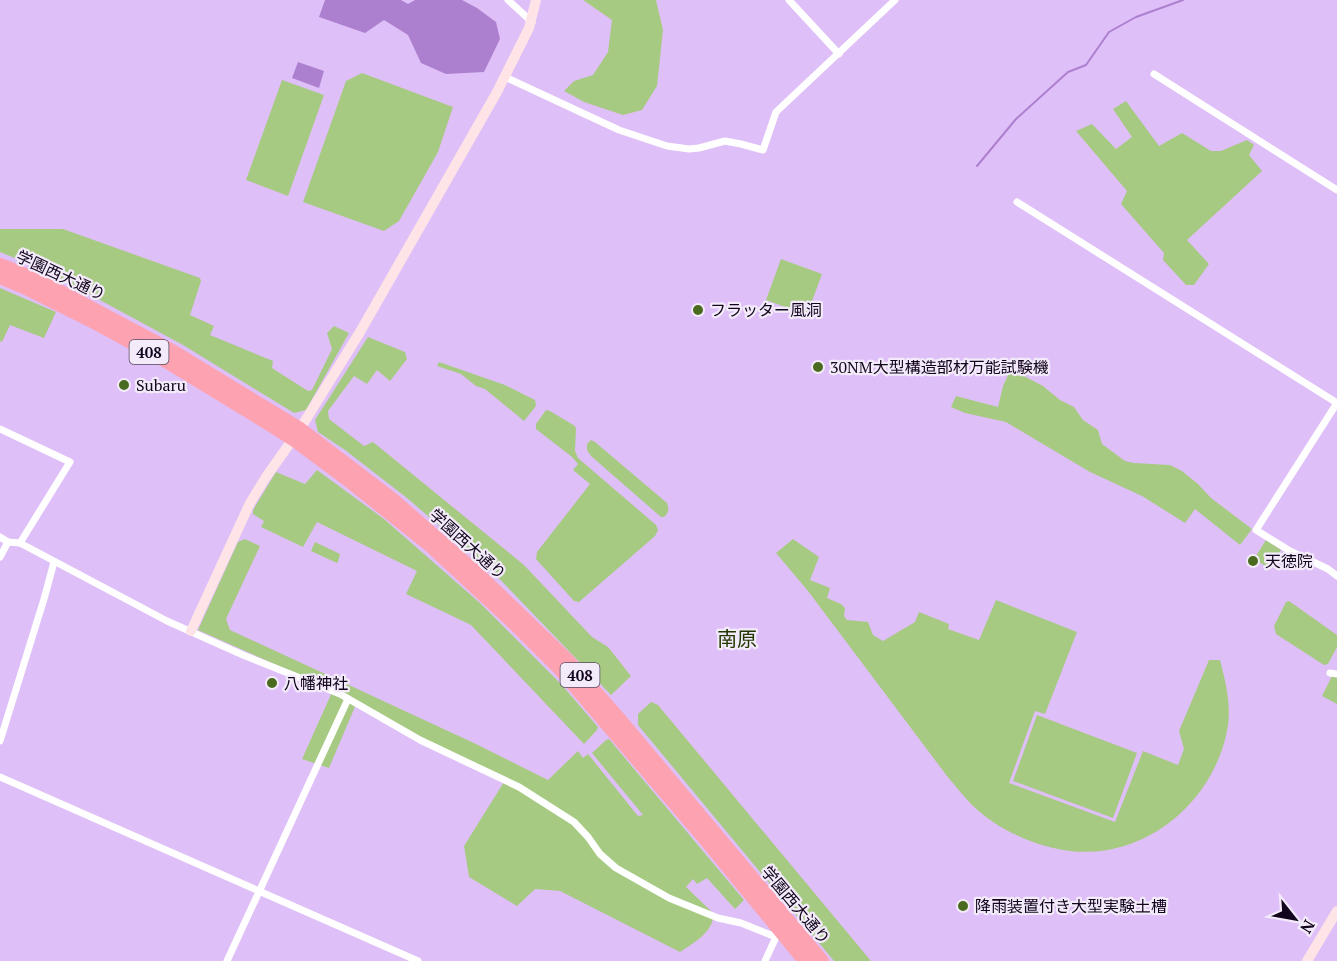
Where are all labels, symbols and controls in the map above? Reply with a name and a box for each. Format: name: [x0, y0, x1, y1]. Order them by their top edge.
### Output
street label: 学園西大通り: [13, 245, 109, 305]
place label: フラッター風洞: [710, 299, 822, 321]
marker: フラッター風洞: [691, 303, 705, 317]
road number: 408: [130, 340, 168, 364]
place label: 30NM大型構造部材万能試験機: [830, 356, 1049, 378]
marker: 30NM大型構造部材万能試験機: [811, 360, 825, 374]
place label: Subaru: [136, 374, 186, 396]
marker: Subaru: [117, 378, 131, 392]
street label: 学園西大通り: [425, 504, 511, 584]
place label: 天徳院: [1265, 550, 1313, 572]
marker: 天徳院: [1246, 554, 1260, 568]
district label: 南原: [717, 625, 757, 652]
road number: 408: [560, 663, 600, 687]
place label: 八幡神社: [284, 672, 348, 694]
marker: 八幡神社: [265, 676, 279, 690]
street label: 学園西大通り: [757, 861, 835, 949]
north arrow: [1265, 889, 1325, 949]
place label: 降雨装置付き大型実験土槽: [975, 895, 1167, 917]
marker: 降雨装置付き大型実験土槽: [956, 899, 970, 913]
text: N: [1295, 916, 1320, 938]

